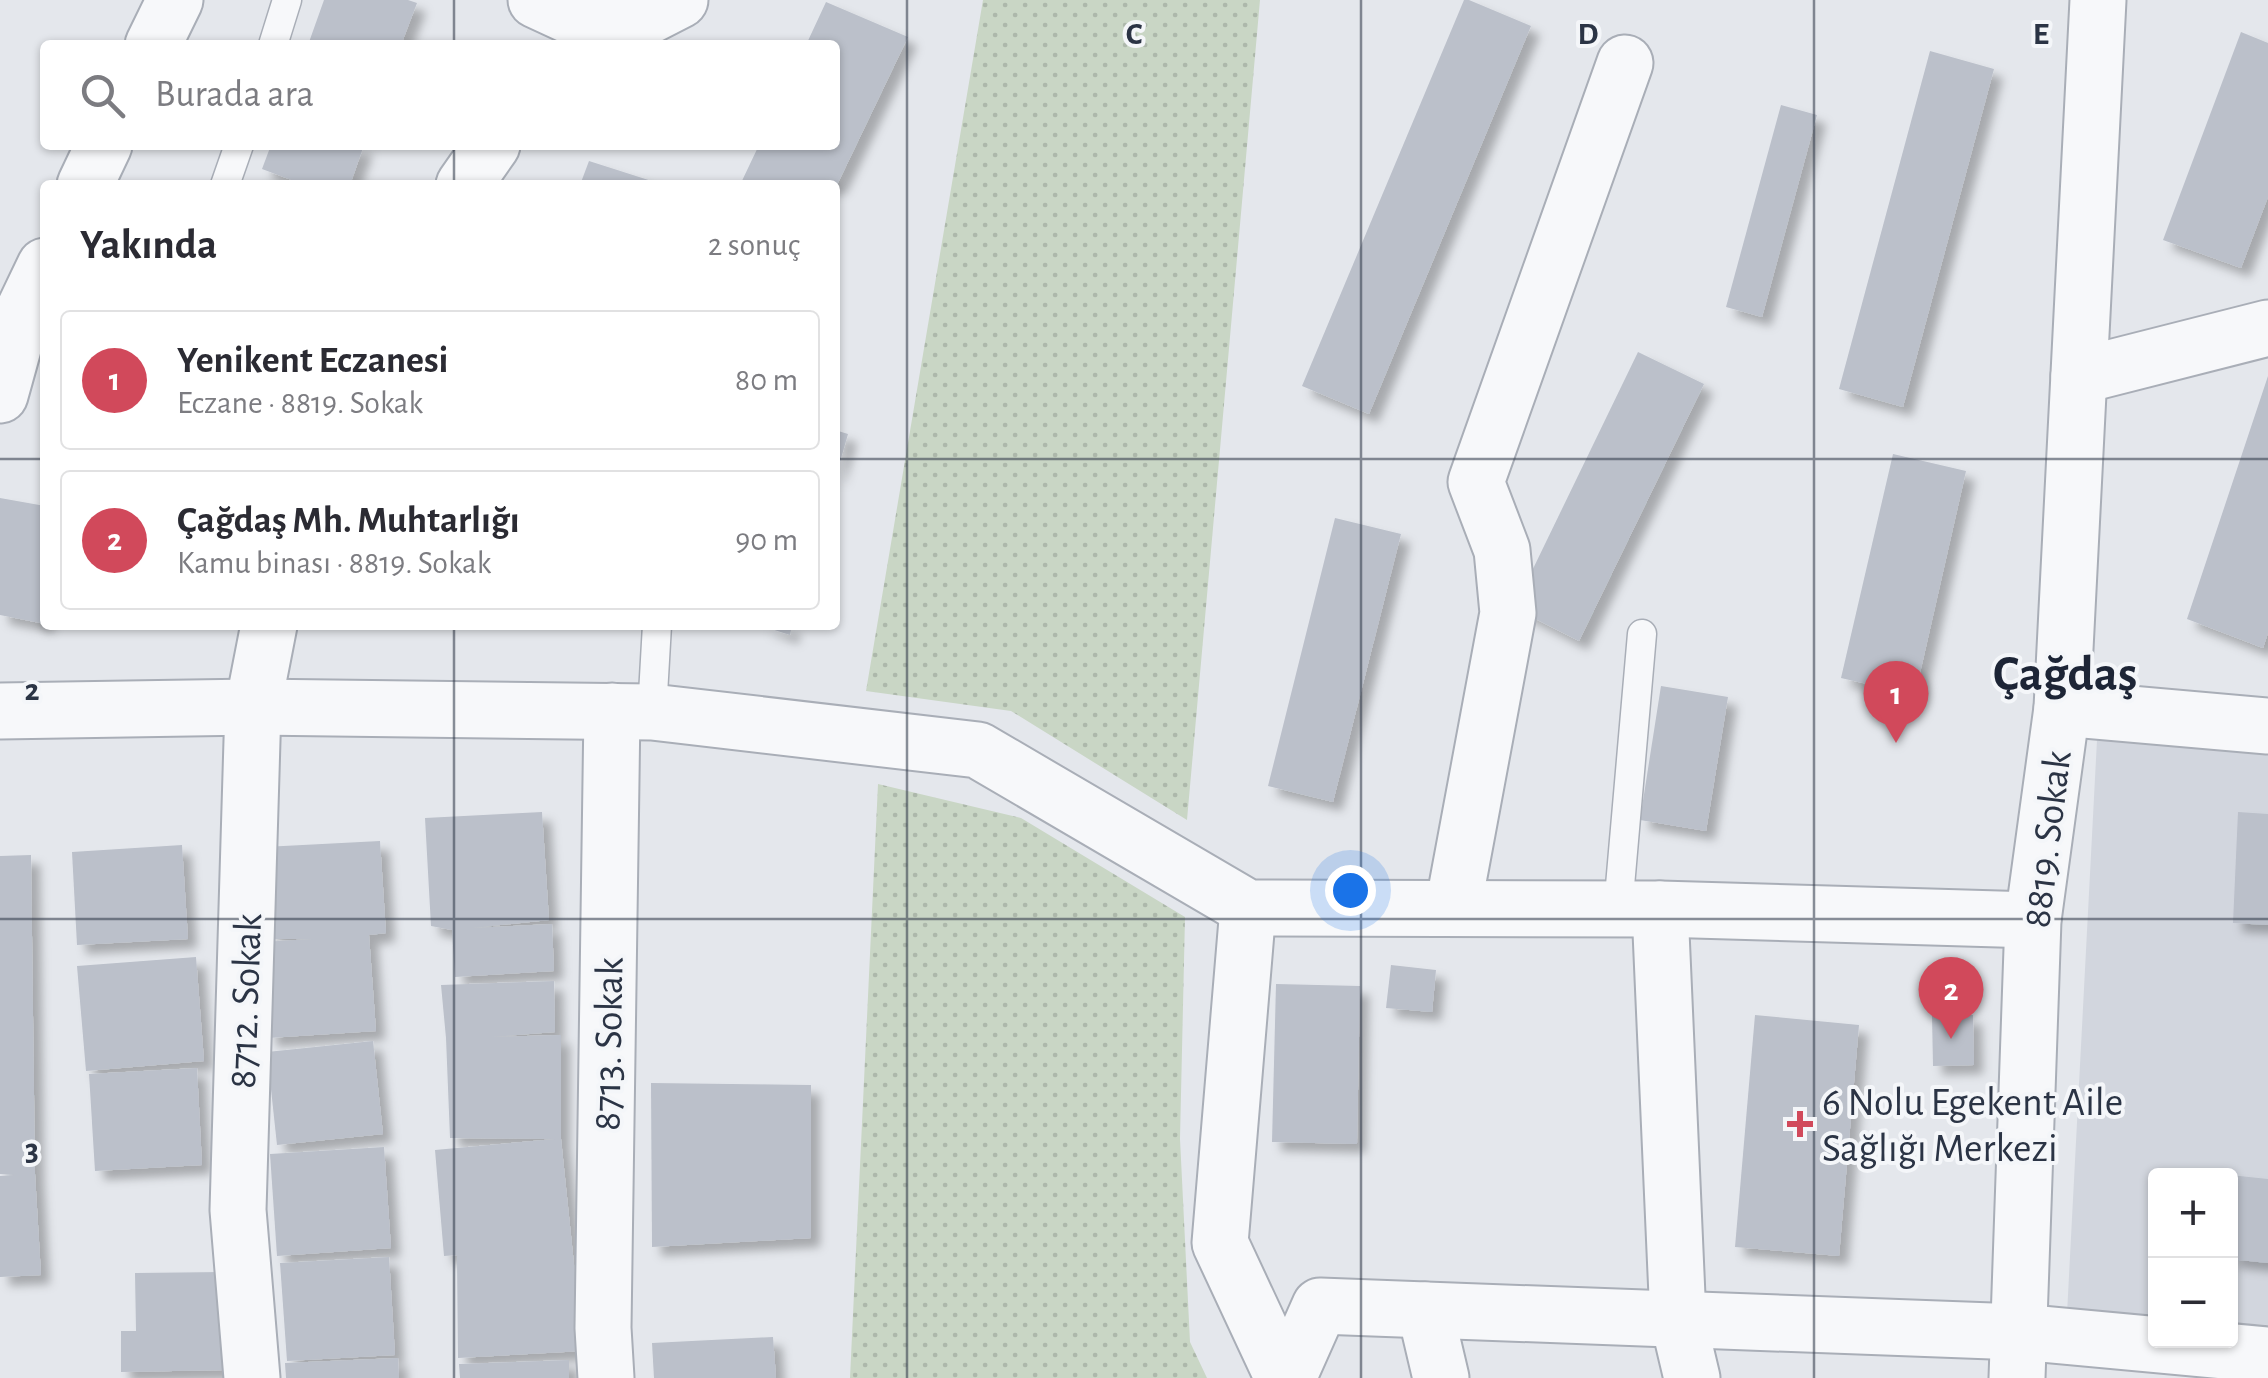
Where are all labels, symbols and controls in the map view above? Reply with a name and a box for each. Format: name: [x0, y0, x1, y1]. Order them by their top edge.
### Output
text: C: [1126, 18, 1143, 50]
text: D: [1578, 18, 1599, 50]
text: E: [2033, 18, 2049, 50]
search box: [40, 40, 840, 150]
icon: search: [75, 68, 130, 123]
text: Burada ara: [155, 76, 314, 114]
text: Yakında: [80, 224, 217, 266]
text: 2 sonuç: [708, 229, 800, 261]
text: Yenikent Eczanesi: [177, 342, 448, 380]
text: 1: [109, 364, 120, 396]
text: 80 m: [735, 364, 798, 396]
text: Eczane · 8819. Sokak: [177, 387, 423, 419]
text: Çağdaş Mh. Muhtarlığı: [177, 502, 520, 540]
text: 2: [107, 524, 122, 556]
text: 90 m: [735, 524, 798, 556]
text: Kamu binası · 8819. Sokak: [177, 547, 491, 579]
district label: Çağdaş: [1993, 650, 2137, 700]
pin: 1: [1864, 660, 1928, 743]
text: 2: [24, 674, 40, 706]
street label: 8819. Sokak: [2017, 748, 2079, 930]
your location: [1325, 865, 1376, 916]
street label: 8712. Sokak: [223, 913, 269, 1089]
pin: 2: [1918, 956, 1984, 1039]
street label: 8713. Sokak: [587, 957, 631, 1131]
place label: 6 Nolu Egekent Aile Sağlığı Merkezi: [1822, 1083, 2123, 1169]
marker: 6 Nolu Egekent Aile Sağlığı Merkezi: [1787, 1111, 1813, 1137]
text: 3: [25, 1134, 39, 1166]
map controls: [2148, 1168, 2238, 1348]
button: +: [2148, 1168, 2238, 1258]
button: −: [2148, 1258, 2238, 1348]

